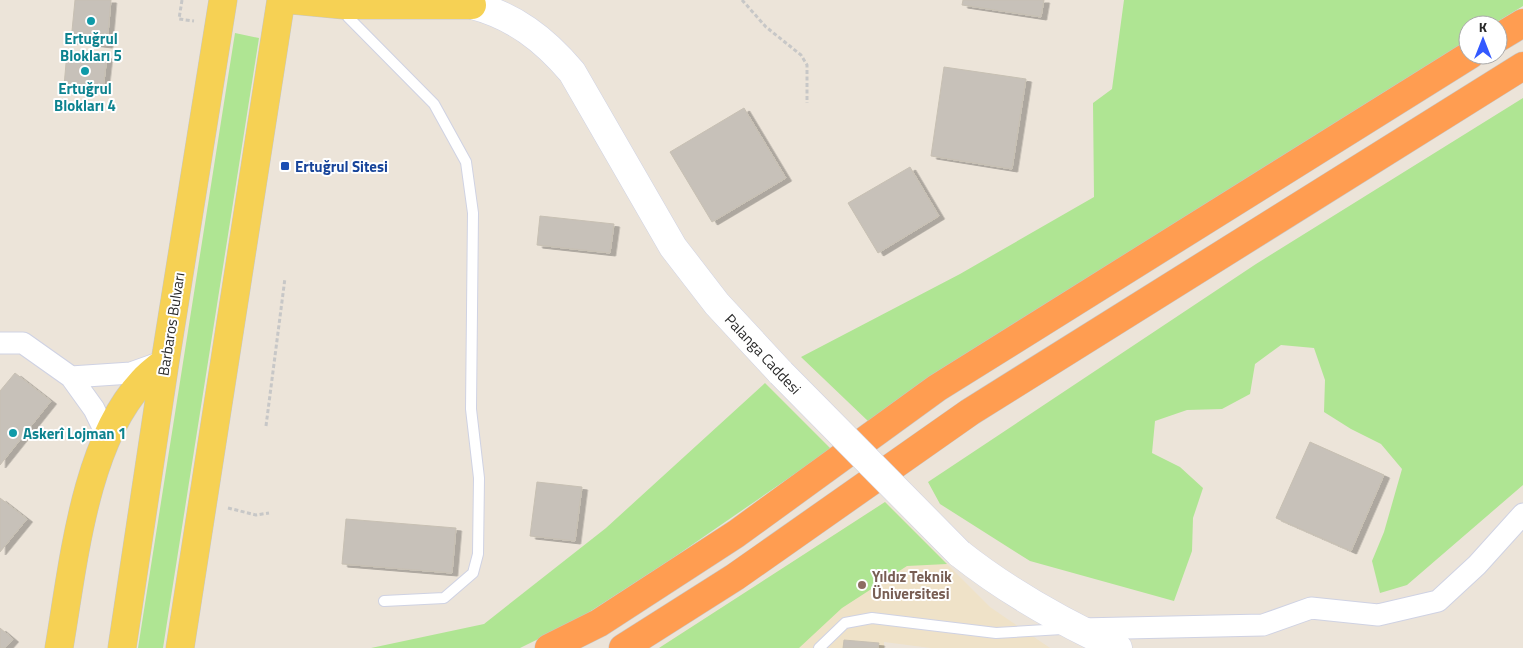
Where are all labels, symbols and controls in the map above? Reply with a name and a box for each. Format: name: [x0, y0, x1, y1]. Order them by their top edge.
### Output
marker: Ertuğrul Blokları 5: [85, 15, 97, 27]
north arrow: [1458, 15, 1508, 65]
text: K: [1479, 16, 1488, 37]
place label: Ertuğrul Blokları 5: [60, 27, 122, 67]
marker: Ertuğrul Blokları 4: [79, 65, 91, 77]
place label: Ertuğrul Blokları 4: [54, 77, 116, 117]
place label: Ertuğrul Sitesi: [295, 155, 388, 178]
marker: Ertuğrul Sitesi: [279, 160, 291, 172]
street label: Barbaros Bulvarı: [151, 271, 191, 377]
street label: Palanga Caddesi: [719, 308, 807, 400]
place label: Askerî Lojman 1: [23, 422, 126, 445]
marker: Askerî Lojman 1: [7, 427, 19, 439]
place label: Yıldız Teknik Üniversitesi: [872, 565, 952, 605]
marker: Yıldız Teknik Üniversitesi: [856, 579, 868, 591]

